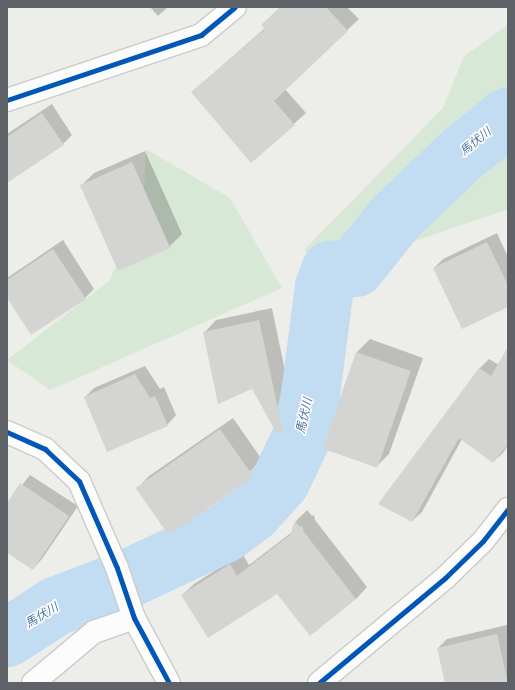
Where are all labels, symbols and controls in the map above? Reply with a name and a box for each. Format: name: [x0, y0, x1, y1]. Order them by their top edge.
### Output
water label: 馬伏川: [457, 125, 495, 159]
water label: 馬伏川: [294, 397, 316, 435]
water label: 馬伏川: [23, 601, 61, 631]

